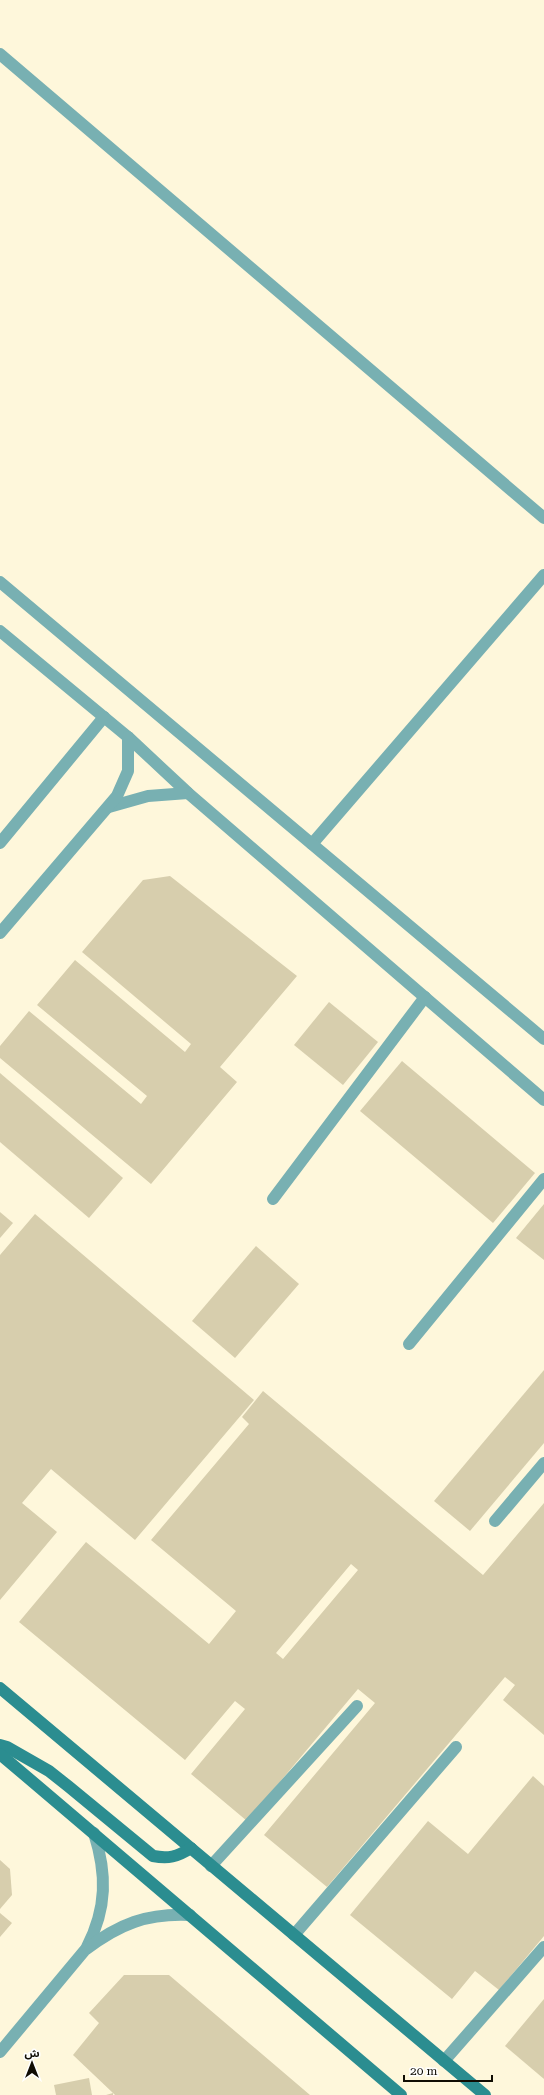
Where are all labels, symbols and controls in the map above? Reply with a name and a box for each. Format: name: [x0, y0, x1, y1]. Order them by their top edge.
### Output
north arrow: [12, 2043, 52, 2083]
text: ش: [24, 2047, 40, 2060]
scale bar: [404, 2057, 492, 2083]
text: 20 m: [410, 2064, 437, 2078]

